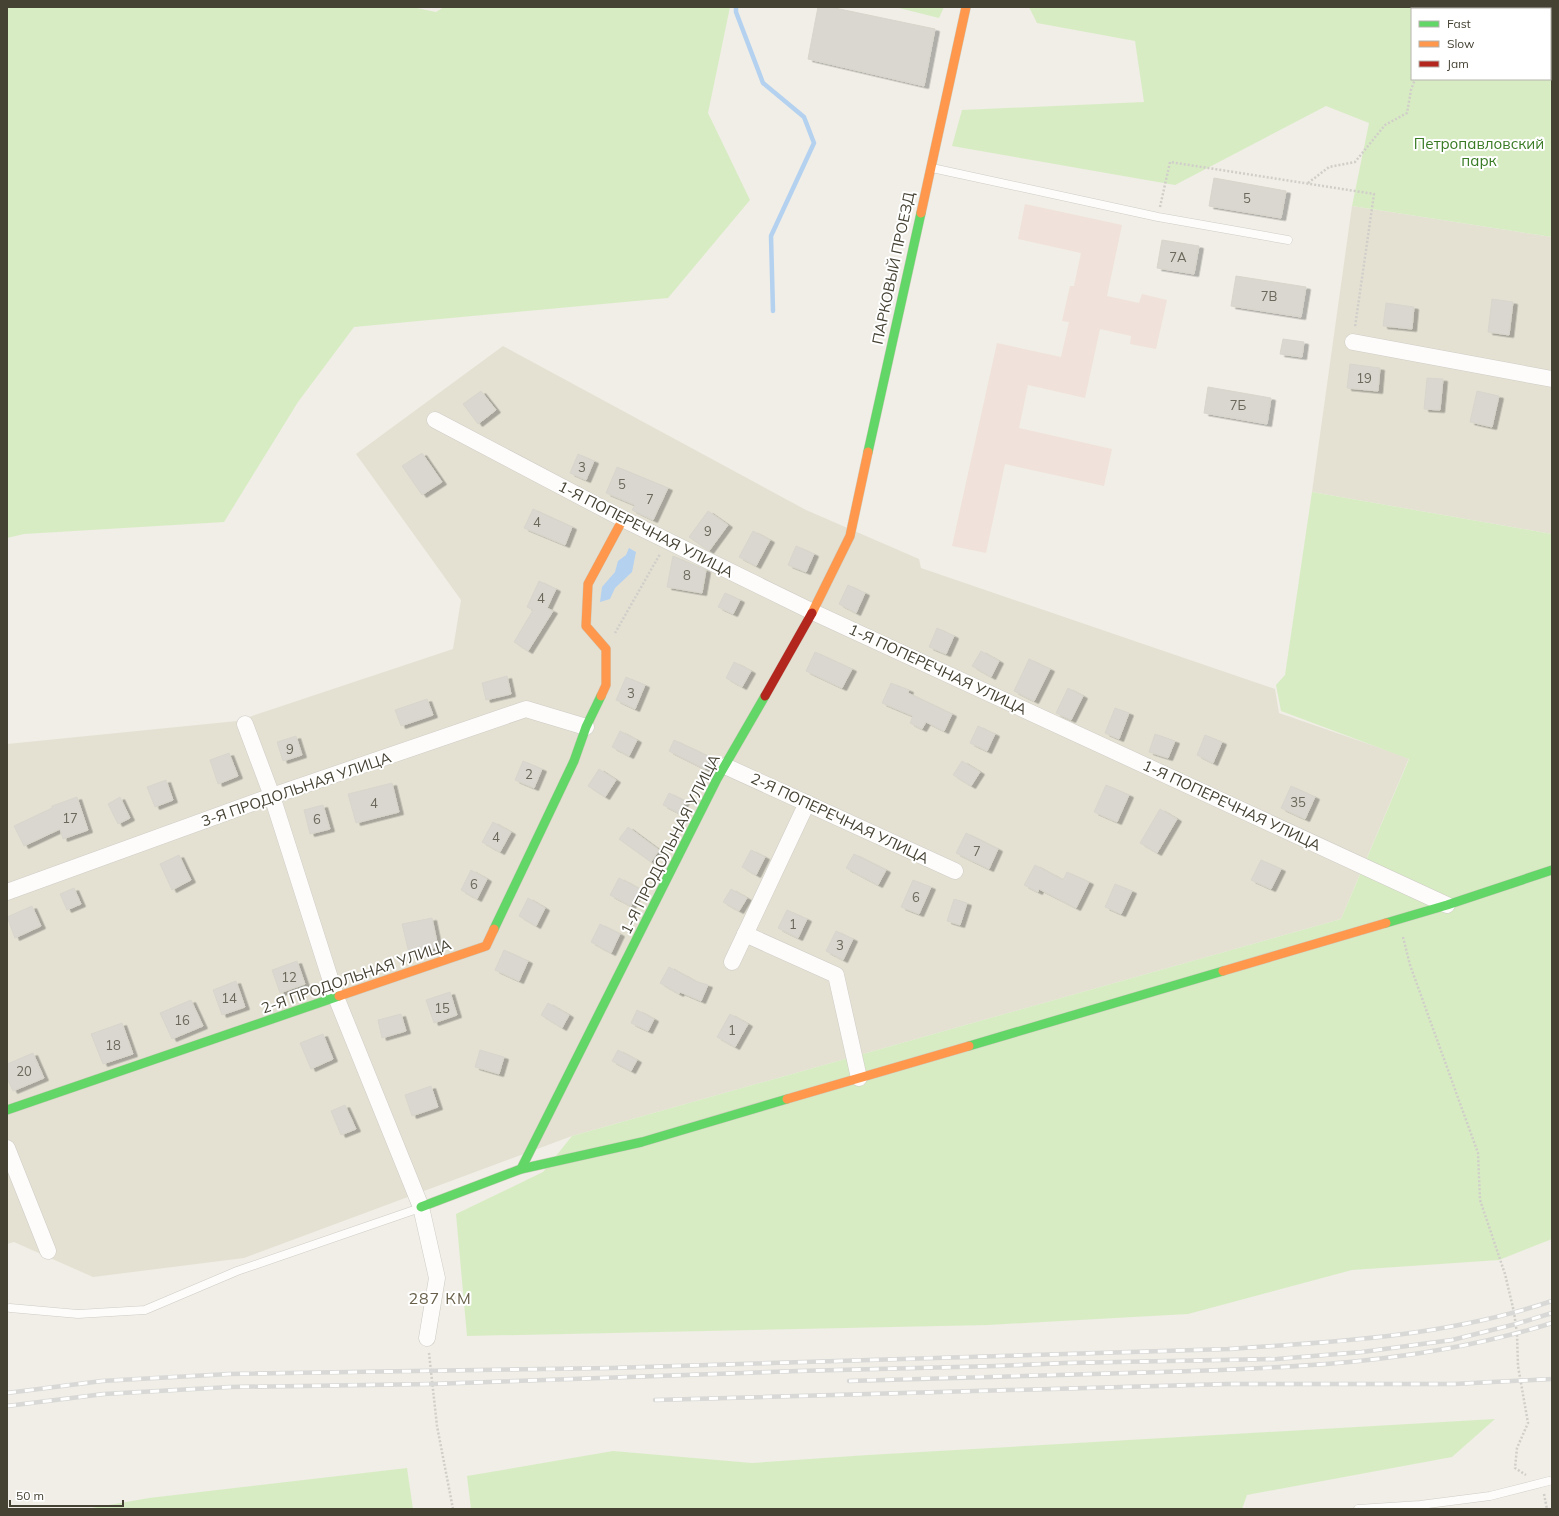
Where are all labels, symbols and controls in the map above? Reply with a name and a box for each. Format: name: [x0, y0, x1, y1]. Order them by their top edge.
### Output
legend: [1411, 8, 1551, 80]
text: Fast: [1447, 16, 1471, 31]
text: Slow: [1447, 36, 1475, 51]
text: Jam: [1447, 56, 1469, 71]
park label: Петропавловский парк: [1414, 134, 1544, 170]
street label: ПАРКОВЫЙ ПРОЕЗД: [868, 190, 918, 346]
house number: 5: [1243, 190, 1251, 206]
house number: 7А: [1169, 249, 1187, 265]
house number: 7В: [1261, 288, 1277, 304]
house number: 19: [1356, 370, 1372, 386]
house number: 7Б: [1230, 397, 1246, 413]
house number: 3: [578, 459, 586, 475]
street label: 1-Я ПОПЕРЕЧНАЯ УЛИЦА: [555, 476, 737, 582]
house number: 5: [618, 476, 626, 492]
house number: 7: [646, 491, 654, 507]
house number: 4: [533, 514, 541, 530]
house number: 9: [704, 523, 712, 539]
house number: 8: [683, 567, 691, 583]
house number: 4: [537, 590, 545, 606]
street label: 1-Я ПОПЕРЕЧНАЯ УЛИЦА: [846, 619, 1030, 719]
house number: 3: [627, 685, 635, 701]
house number: 9: [286, 741, 294, 757]
street label: 3-Я ПРОДОЛЬНАЯ УЛИЦА: [199, 748, 393, 830]
street label: 1-Я ПРОДОЛЬНАЯ УЛИЦА: [616, 751, 724, 937]
street label: 1-Я ПОПЕРЕЧНАЯ УЛИЦА: [1140, 755, 1324, 855]
house number: 2: [525, 766, 533, 782]
street label: 2-Я ПОПЕРЕЧНАЯ УЛИЦА: [748, 768, 932, 868]
house number: 35: [1290, 794, 1306, 810]
house number: 4: [370, 795, 378, 811]
house number: 17: [62, 810, 78, 826]
house number: 6: [313, 811, 321, 827]
house number: 4: [492, 829, 500, 845]
house number: 7: [973, 843, 981, 859]
house number: 6: [470, 876, 478, 892]
house number: 6: [912, 889, 920, 905]
house number: 1: [789, 916, 797, 932]
street label: 2-Я ПРОДОЛЬНАЯ УЛИЦА: [259, 935, 453, 1017]
house number: 3: [836, 937, 844, 953]
house number: 12: [281, 969, 297, 985]
house number: 14: [221, 990, 237, 1006]
house number: 15: [434, 1000, 450, 1016]
house number: 16: [174, 1012, 190, 1028]
house number: 1: [728, 1022, 736, 1038]
house number: 18: [105, 1037, 121, 1053]
house number: 20: [16, 1063, 32, 1079]
district label: 287 КМ: [408, 1288, 472, 1308]
scale bar: [10, 1482, 123, 1508]
text: 50 m: [16, 1488, 44, 1503]

